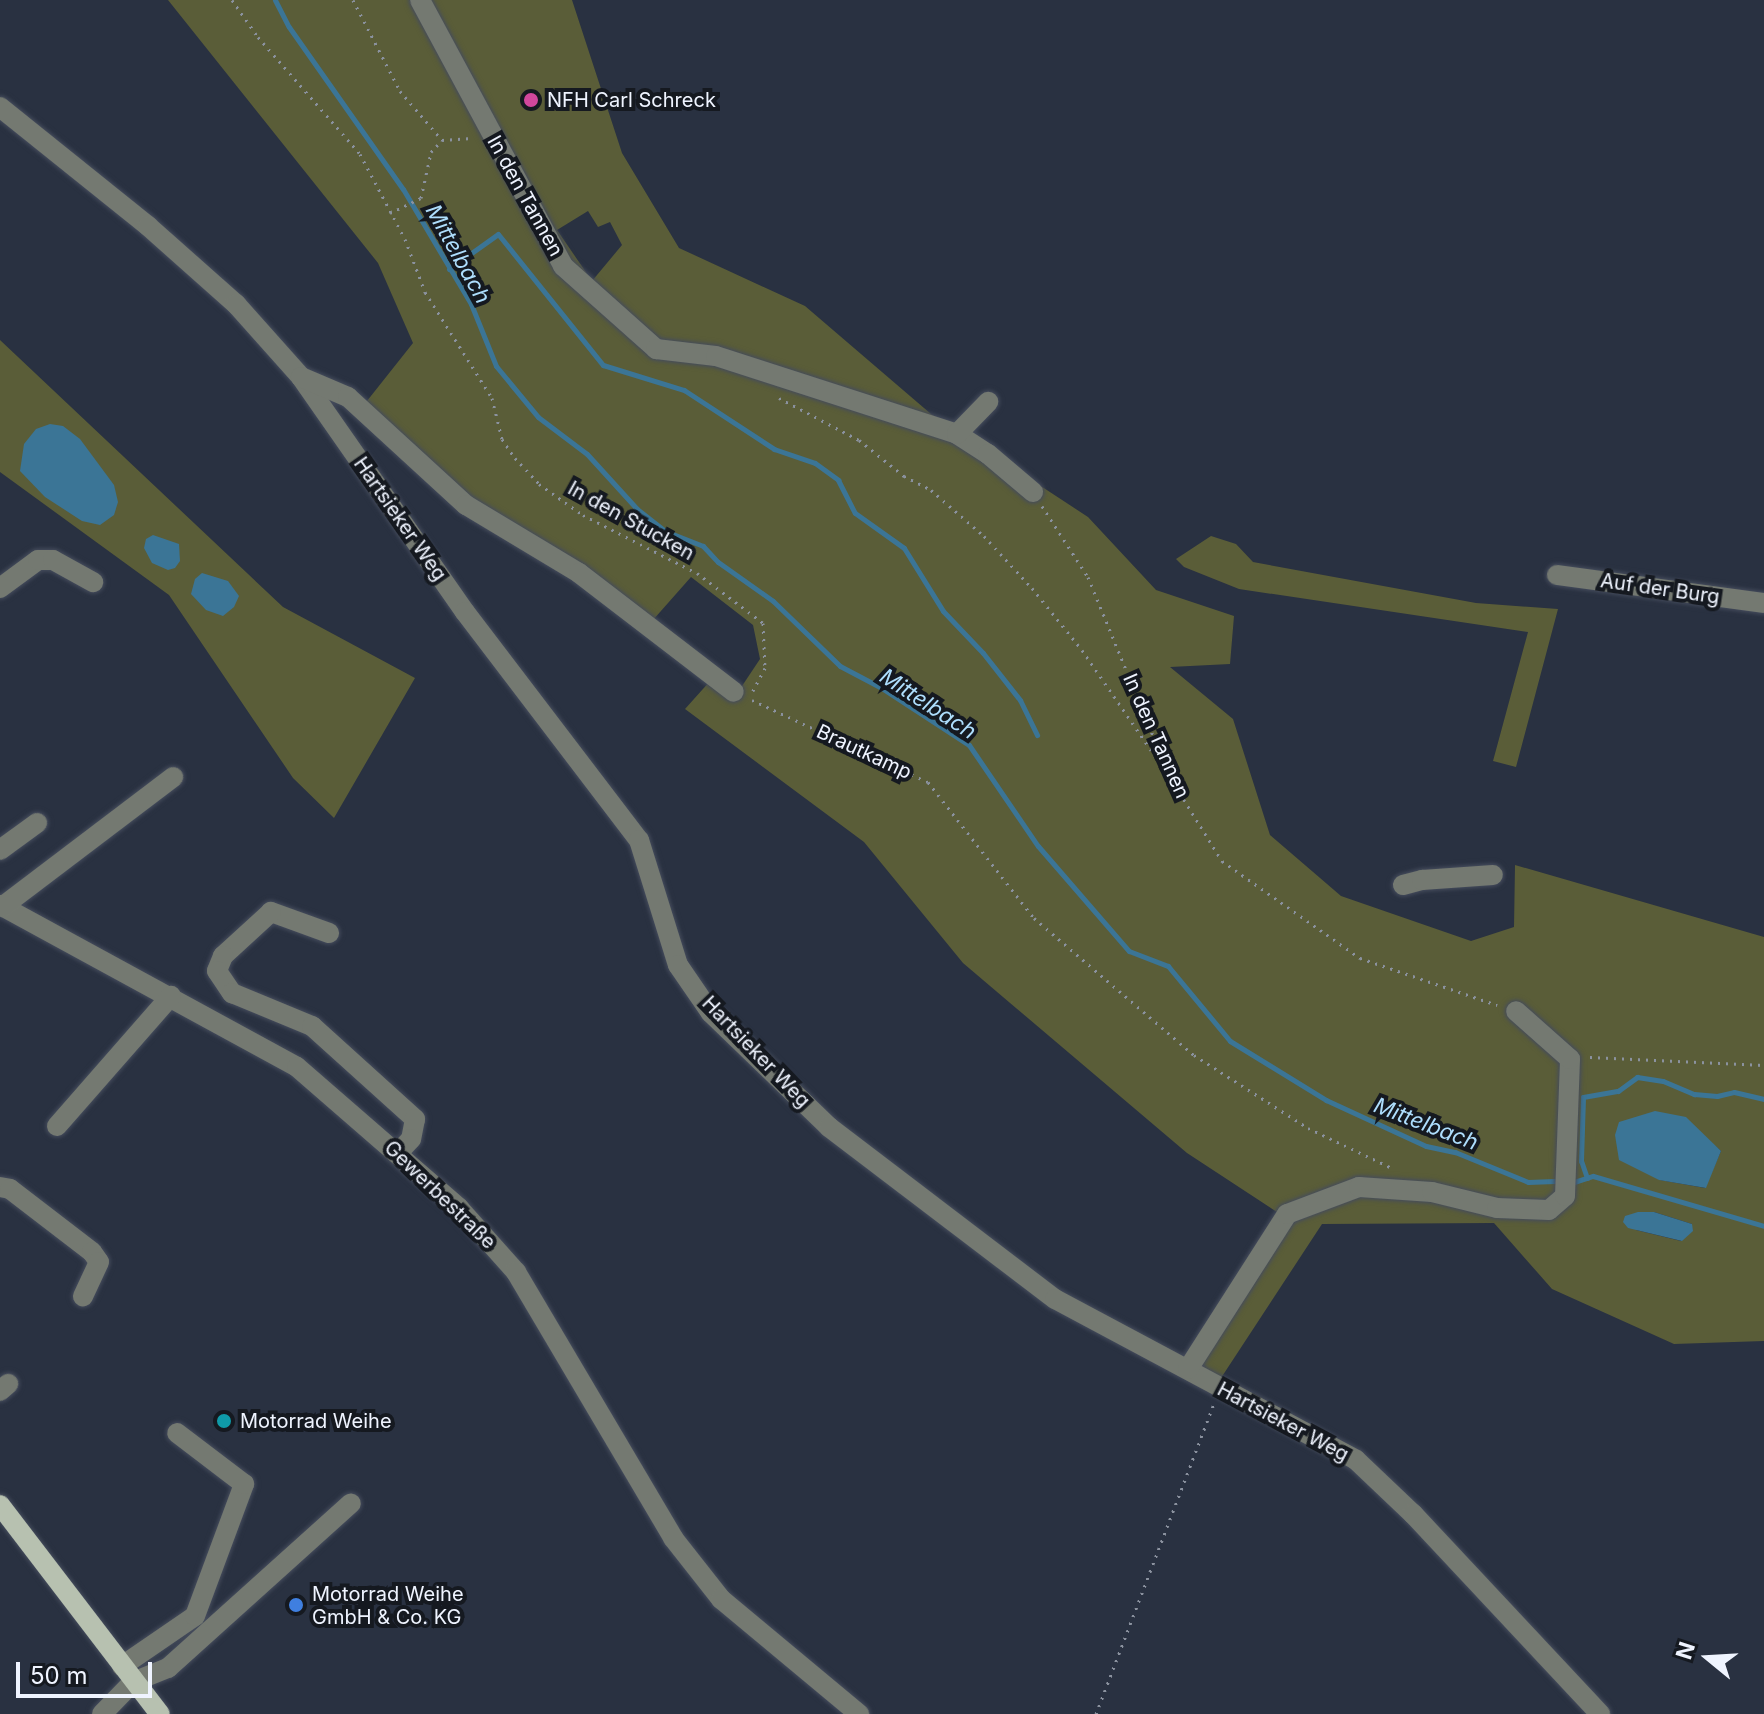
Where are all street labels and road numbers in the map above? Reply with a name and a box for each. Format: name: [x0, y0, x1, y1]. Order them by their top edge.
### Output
street label: In den Tannen: [482, 132, 568, 260]
street label: Hartsieker Weg: [348, 453, 452, 585]
street label: In den Stucken: [564, 476, 698, 566]
street label: Auf der Burg: [1599, 569, 1721, 609]
street label: In den Tannen: [1118, 670, 1194, 802]
street label: Brautkamp: [813, 720, 915, 784]
street label: Hartsieker Weg: [697, 991, 815, 1113]
street label: Gewerbestraße: [379, 1136, 501, 1254]
street label: Hartsieker Weg: [1213, 1377, 1353, 1467]

